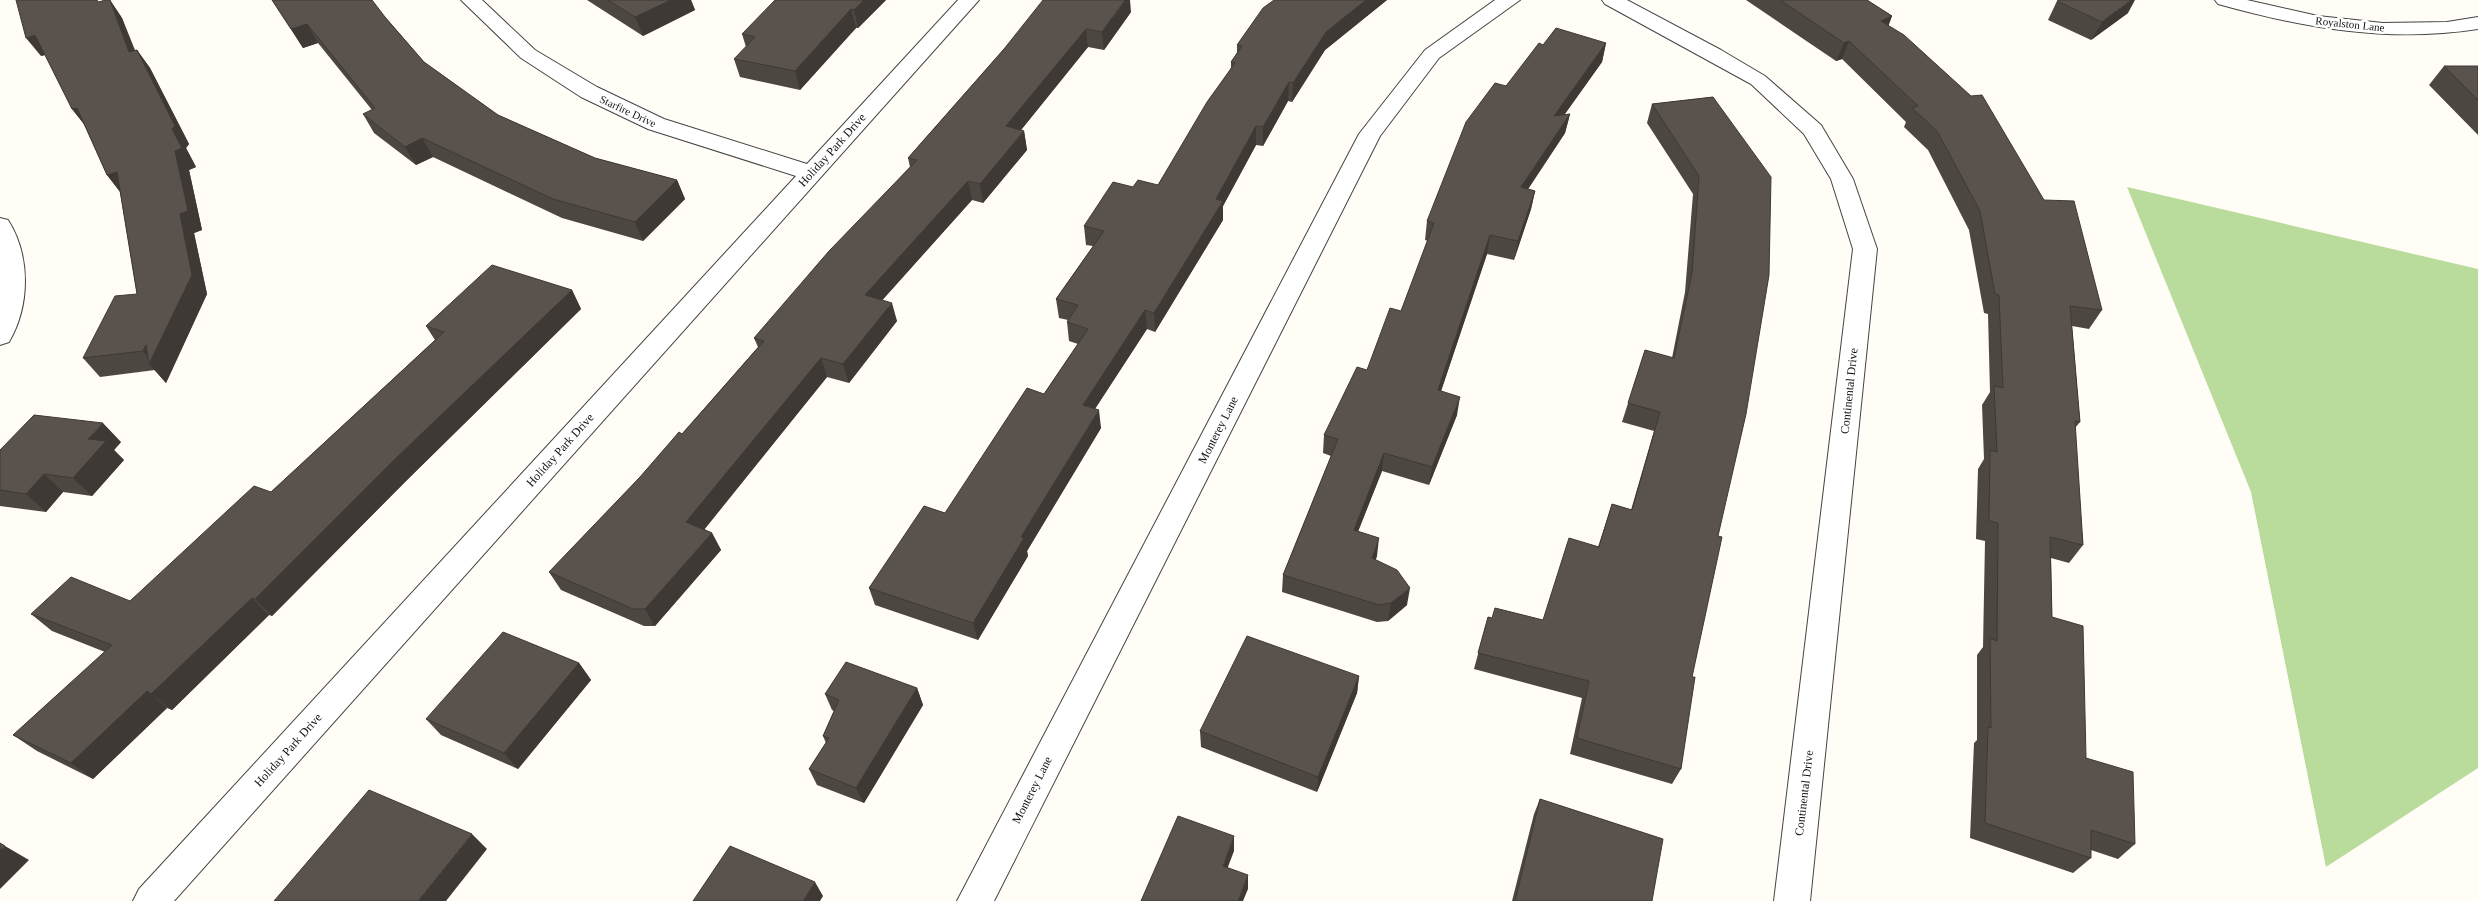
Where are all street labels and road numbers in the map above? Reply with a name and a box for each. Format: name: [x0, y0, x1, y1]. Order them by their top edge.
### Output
street label: Royalston Lane: [2315, 14, 2385, 34]
street label: Starfire Drive: [598, 93, 658, 129]
street label: Holiday Park Drive: [795, 110, 869, 190]
street label: Continental Drive: [1838, 347, 1860, 435]
street label: Monterey Lane: [1195, 394, 1241, 466]
street label: Holiday Park Drive: [523, 410, 597, 490]
street label: Holiday Park Drive: [251, 710, 325, 790]
street label: Continental Drive: [1792, 749, 1816, 837]
street label: Monterey Lane: [1009, 754, 1055, 826]

